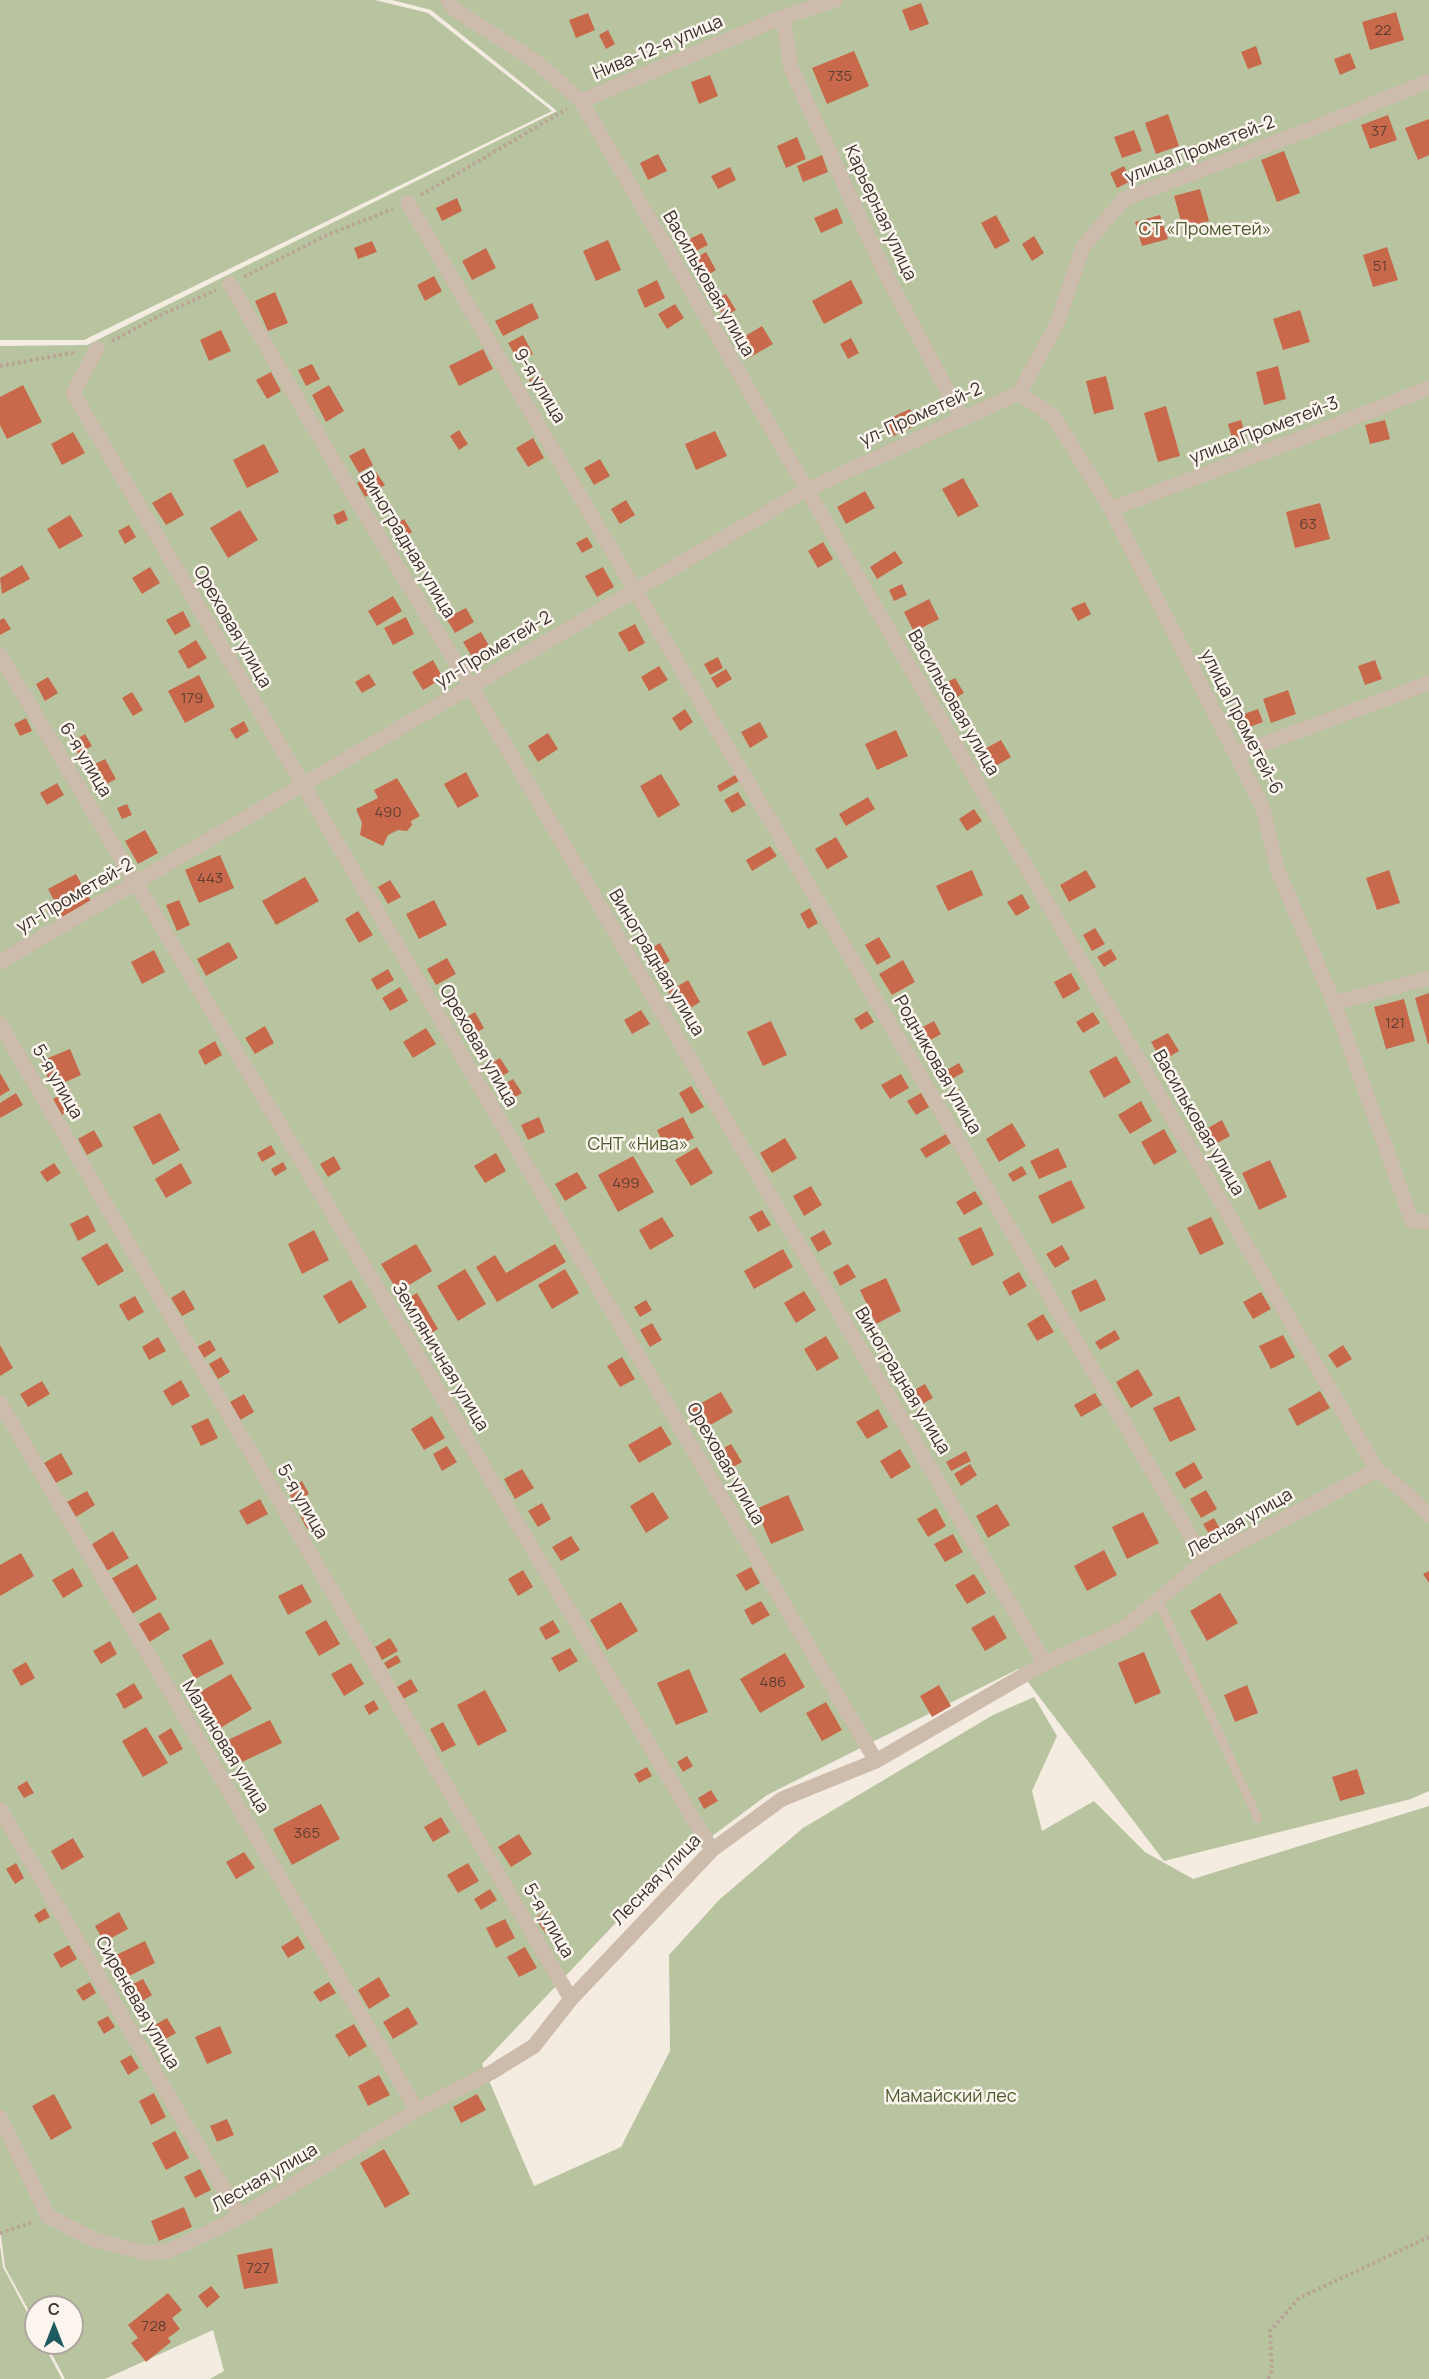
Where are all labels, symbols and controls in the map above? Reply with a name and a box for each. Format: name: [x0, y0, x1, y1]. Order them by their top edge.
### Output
street label: Нива-12-я улица: [590, 11, 726, 85]
house number: 22: [1374, 22, 1392, 40]
house number: 735: [828, 68, 852, 86]
street label: улица Прометей-2: [1122, 111, 1278, 189]
house number: 37: [1371, 123, 1387, 141]
street label: Карьерная улица: [839, 142, 921, 284]
street label: Васильковая улица: [657, 207, 759, 361]
park label: СТ «Прометей»: [1139, 219, 1271, 241]
house number: 51: [1373, 258, 1387, 276]
street label: 9-я улица: [508, 345, 570, 427]
street label: ул-Прометей-2: [857, 378, 985, 452]
street label: улица Прометей-3: [1187, 393, 1341, 469]
street label: Виноградная улица: [355, 468, 459, 622]
house number: 63: [1299, 516, 1317, 534]
street label: Ореховая улица: [188, 562, 276, 692]
street label: ул-Прометей-2: [432, 607, 556, 693]
street label: Васильковая улица: [902, 626, 1004, 780]
street label: улица Прометей-6: [1195, 646, 1287, 798]
house number: 179: [181, 690, 203, 708]
street label: 6-я улица: [54, 719, 116, 801]
house number: 490: [374, 804, 402, 822]
street label: ул-Прометей-2: [13, 854, 137, 938]
house number: 443: [197, 870, 223, 888]
street label: Виноградная улица: [604, 886, 708, 1040]
street label: Ореховая улица: [434, 981, 522, 1111]
street label: Родниковая улица: [888, 992, 986, 1138]
house number: 121: [1385, 1015, 1405, 1033]
street label: 5-я улица: [27, 1041, 87, 1123]
street label: Васильковая улица: [1147, 1046, 1249, 1200]
park label: СНТ «Нива»: [587, 1134, 689, 1156]
house number: 499: [612, 1175, 640, 1193]
street label: Земляничная улица: [387, 1279, 493, 1435]
street label: Виноградная улица: [850, 1304, 954, 1458]
street label: Ореховая улица: [681, 1399, 769, 1529]
street label: 5-я улица: [272, 1461, 332, 1543]
street label: Лесная улица: [1183, 1484, 1297, 1562]
house number: 486: [760, 1674, 786, 1692]
street label: Малиновая улица: [177, 1677, 273, 1817]
house number: 365: [294, 1825, 320, 1843]
street label: Лесная улица: [608, 1830, 706, 1930]
street label: 5-я улица: [518, 1880, 578, 1962]
street label: Сиреневая улица: [90, 1933, 184, 2073]
park label: Мамайский лес: [885, 2086, 1017, 2108]
street label: Лесная улица: [208, 2139, 322, 2217]
house number: 727: [246, 2260, 270, 2278]
north arrow: [24, 2295, 84, 2355]
text: С: [48, 2298, 60, 2320]
house number: 728: [142, 2318, 166, 2336]

